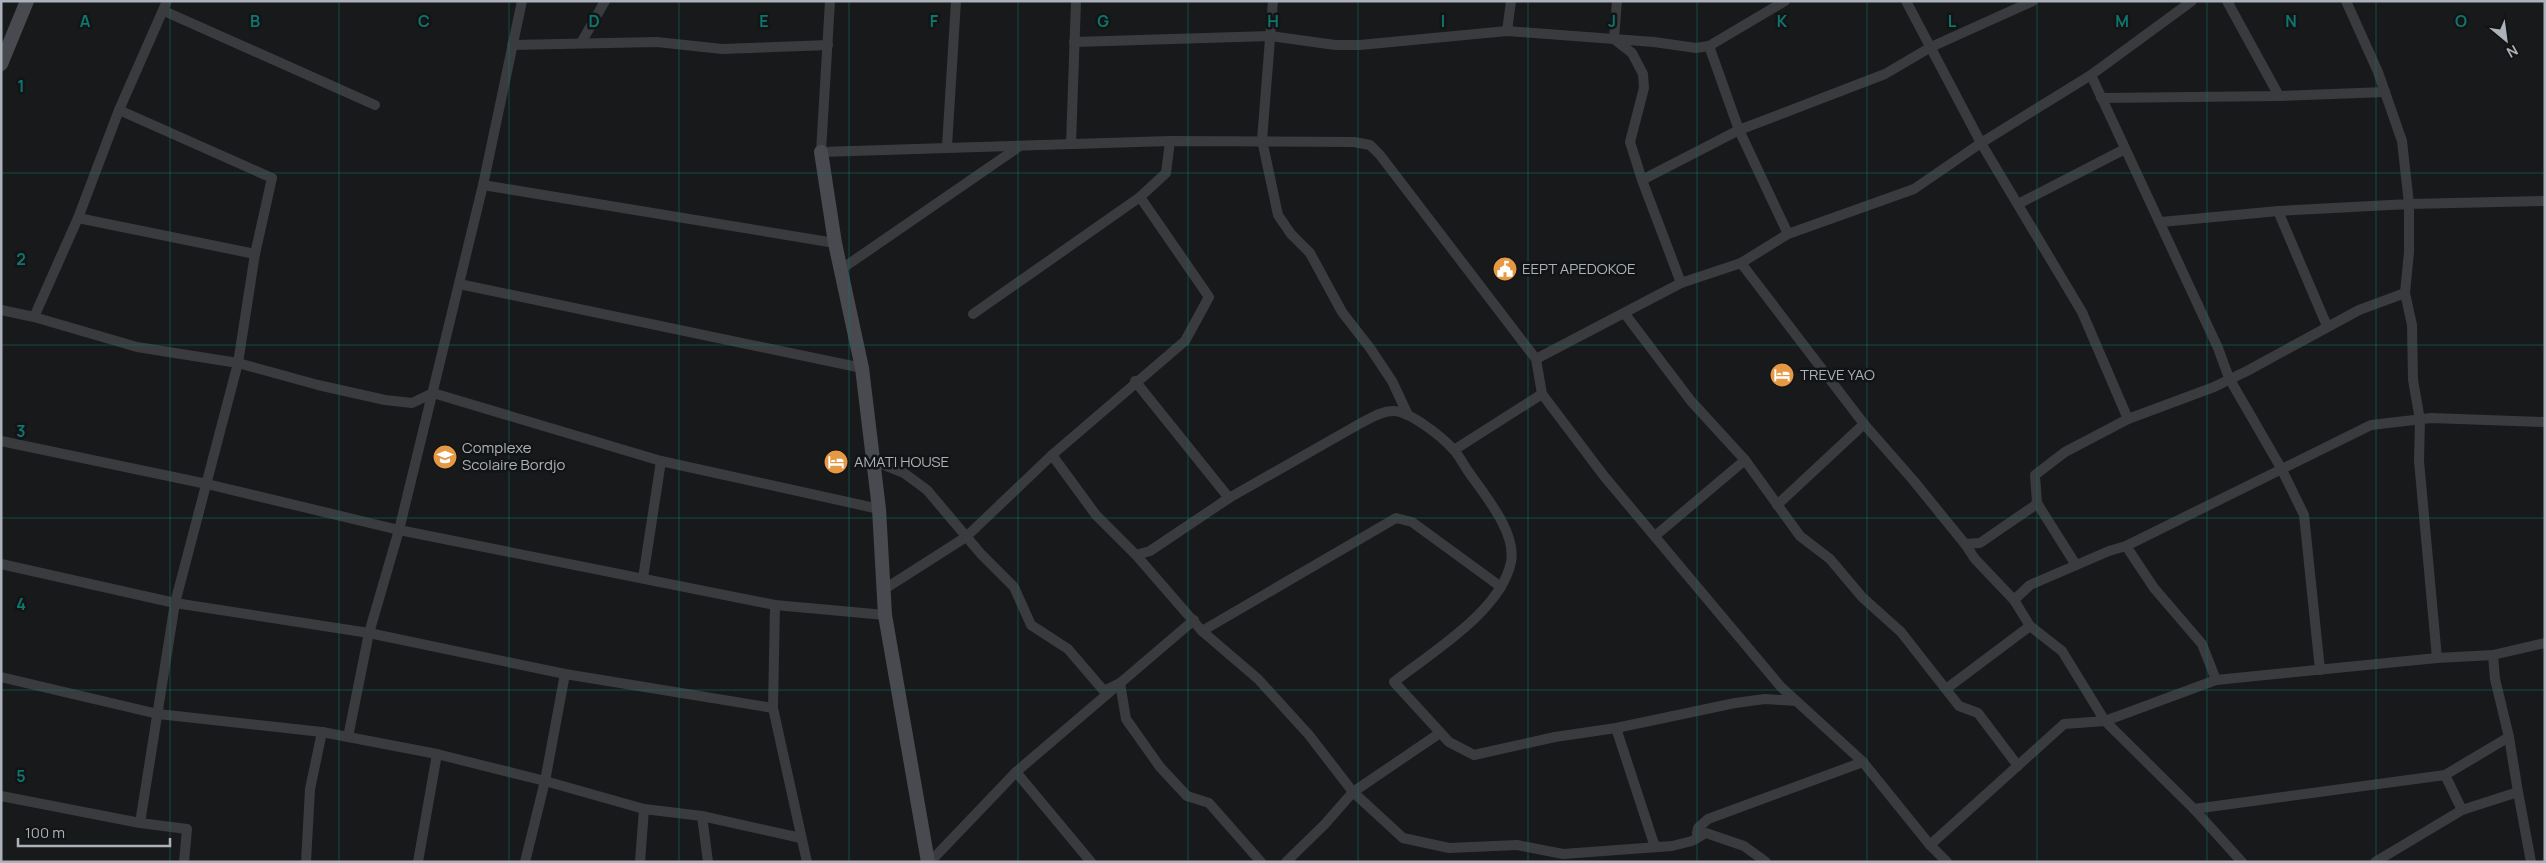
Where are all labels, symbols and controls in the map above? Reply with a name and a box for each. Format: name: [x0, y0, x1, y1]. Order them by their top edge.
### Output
text: A: [80, 10, 91, 32]
text: B: [250, 10, 260, 32]
text: C: [418, 10, 430, 32]
text: D: [588, 10, 600, 32]
text: E: [759, 10, 769, 32]
text: F: [930, 10, 939, 32]
text: G: [1097, 10, 1109, 32]
text: H: [1267, 10, 1279, 32]
text: I: [1441, 10, 1445, 32]
text: J: [1608, 10, 1616, 32]
text: K: [1777, 10, 1788, 32]
text: L: [1948, 10, 1957, 32]
text: M: [2115, 10, 2129, 32]
text: N: [2285, 10, 2297, 32]
text: O: [2455, 10, 2467, 32]
north arrow: [2481, 15, 2531, 65]
text: N: [2504, 41, 2522, 63]
text: 1: [17, 75, 25, 97]
text: 2: [16, 248, 26, 270]
public building icon: EEPT APEDOKOE: [1492, 256, 1518, 282]
place label: EEPT APEDOKOE: [1522, 258, 1636, 279]
hotel icon: TREVE YAO: [1769, 362, 1795, 388]
place label: TREVE YAO: [1800, 364, 1875, 385]
text: 3: [16, 420, 26, 442]
place label: Complexe Scolaire Bordjo: [462, 437, 566, 475]
school or university icon: Complexe Scolaire Bordjo: [432, 444, 458, 470]
hotel icon: AMATI HOUSE: [823, 449, 849, 475]
place label: AMATI HOUSE: [854, 451, 949, 472]
text: 4: [16, 593, 26, 615]
text: 5: [16, 765, 26, 787]
scale bar: [18, 816, 170, 848]
text: 100 m: [25, 822, 65, 843]

